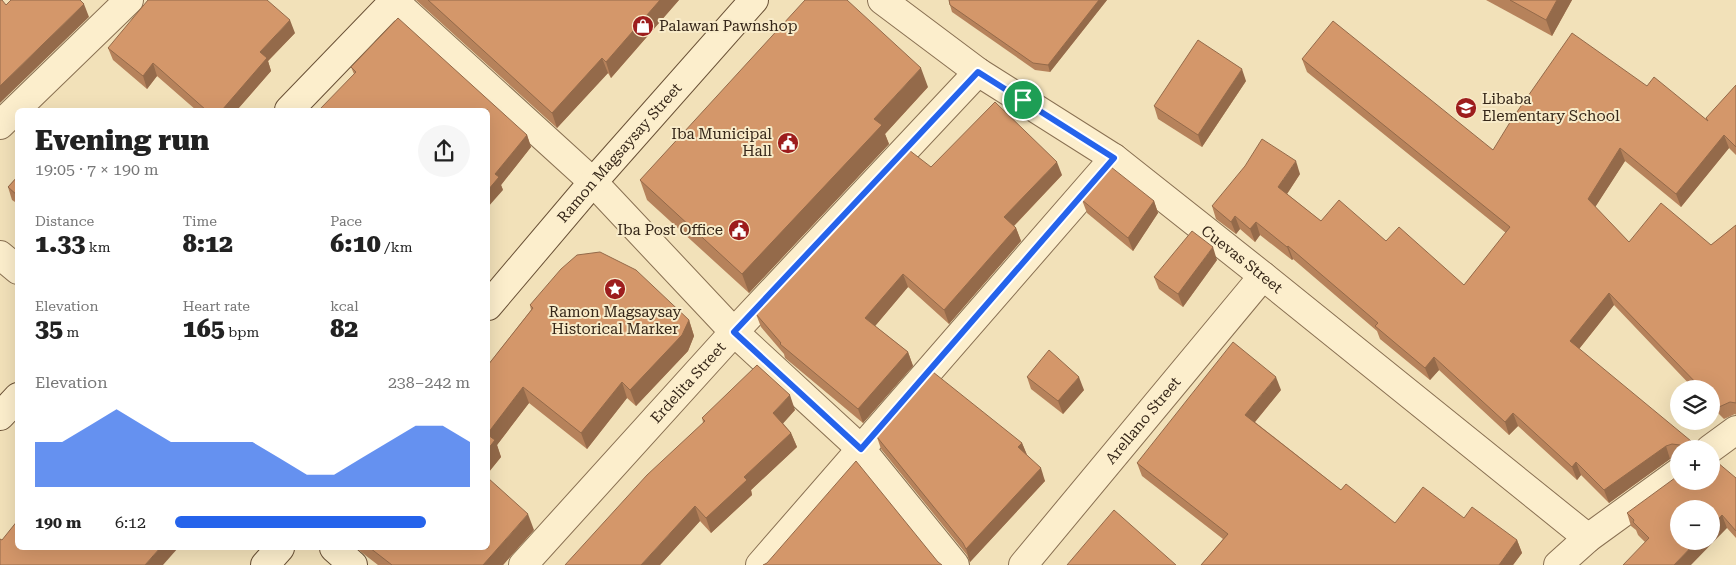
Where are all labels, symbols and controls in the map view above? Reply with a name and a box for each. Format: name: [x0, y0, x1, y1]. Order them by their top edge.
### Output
shop icon: Palawan Pawnshop: [631, 14, 655, 38]
place label: Palawan Pawnshop: [659, 17, 798, 35]
street label: Ramon Magsaysay Street: [554, 79, 686, 226]
pin: [1002, 79, 1044, 121]
icon: arrive: [1009, 86, 1037, 114]
place label: Libaba Elementary School: [1482, 90, 1620, 125]
school or university icon: Libaba Elementary School: [1454, 96, 1478, 120]
text: Evening run: [35, 124, 209, 157]
button: share: [418, 125, 470, 177]
place label: Iba Municipal Hall: [671, 125, 772, 160]
public building icon: Iba Municipal Hall: [776, 131, 800, 155]
text: 19:05 · 7 × 190 m: [35, 160, 159, 179]
text: Distance: [35, 213, 94, 229]
text: Time: [183, 213, 217, 229]
text: Pace: [330, 213, 362, 229]
public building icon: Iba Post Office: [727, 218, 751, 242]
place label: Iba Post Office: [617, 221, 723, 239]
street label: Cuevas Street: [1198, 222, 1286, 297]
text: 1.33: [35, 229, 85, 258]
text: 8:12: [183, 229, 233, 258]
text: 6:10: [330, 229, 381, 258]
text: km: [85, 239, 111, 255]
text: /km: [381, 239, 412, 255]
place icon: Ramon Magsaysay Historical Marker: [603, 277, 627, 301]
text: Elevation: [35, 298, 98, 314]
text: Heart rate: [183, 298, 250, 314]
text: kcal: [330, 298, 359, 314]
place label: Ramon Magsaysay Historical Marker: [549, 303, 681, 338]
text: 35: [35, 314, 63, 343]
text: 165: [183, 314, 225, 343]
text: 82: [330, 314, 358, 343]
text: m: [63, 324, 79, 340]
text: bpm: [225, 324, 259, 340]
street label: Erdelita Street: [647, 338, 730, 427]
text: Elevation: [35, 373, 108, 392]
text: 238–242 m: [388, 373, 470, 392]
street label: Arellano Street: [1102, 373, 1185, 468]
map controls: [1670, 380, 1720, 550]
button: layers: [1670, 380, 1720, 430]
button: +: [1670, 440, 1720, 490]
button: −: [1670, 500, 1720, 550]
text: 190 m: [35, 513, 81, 532]
text: 6:12: [115, 513, 146, 532]

